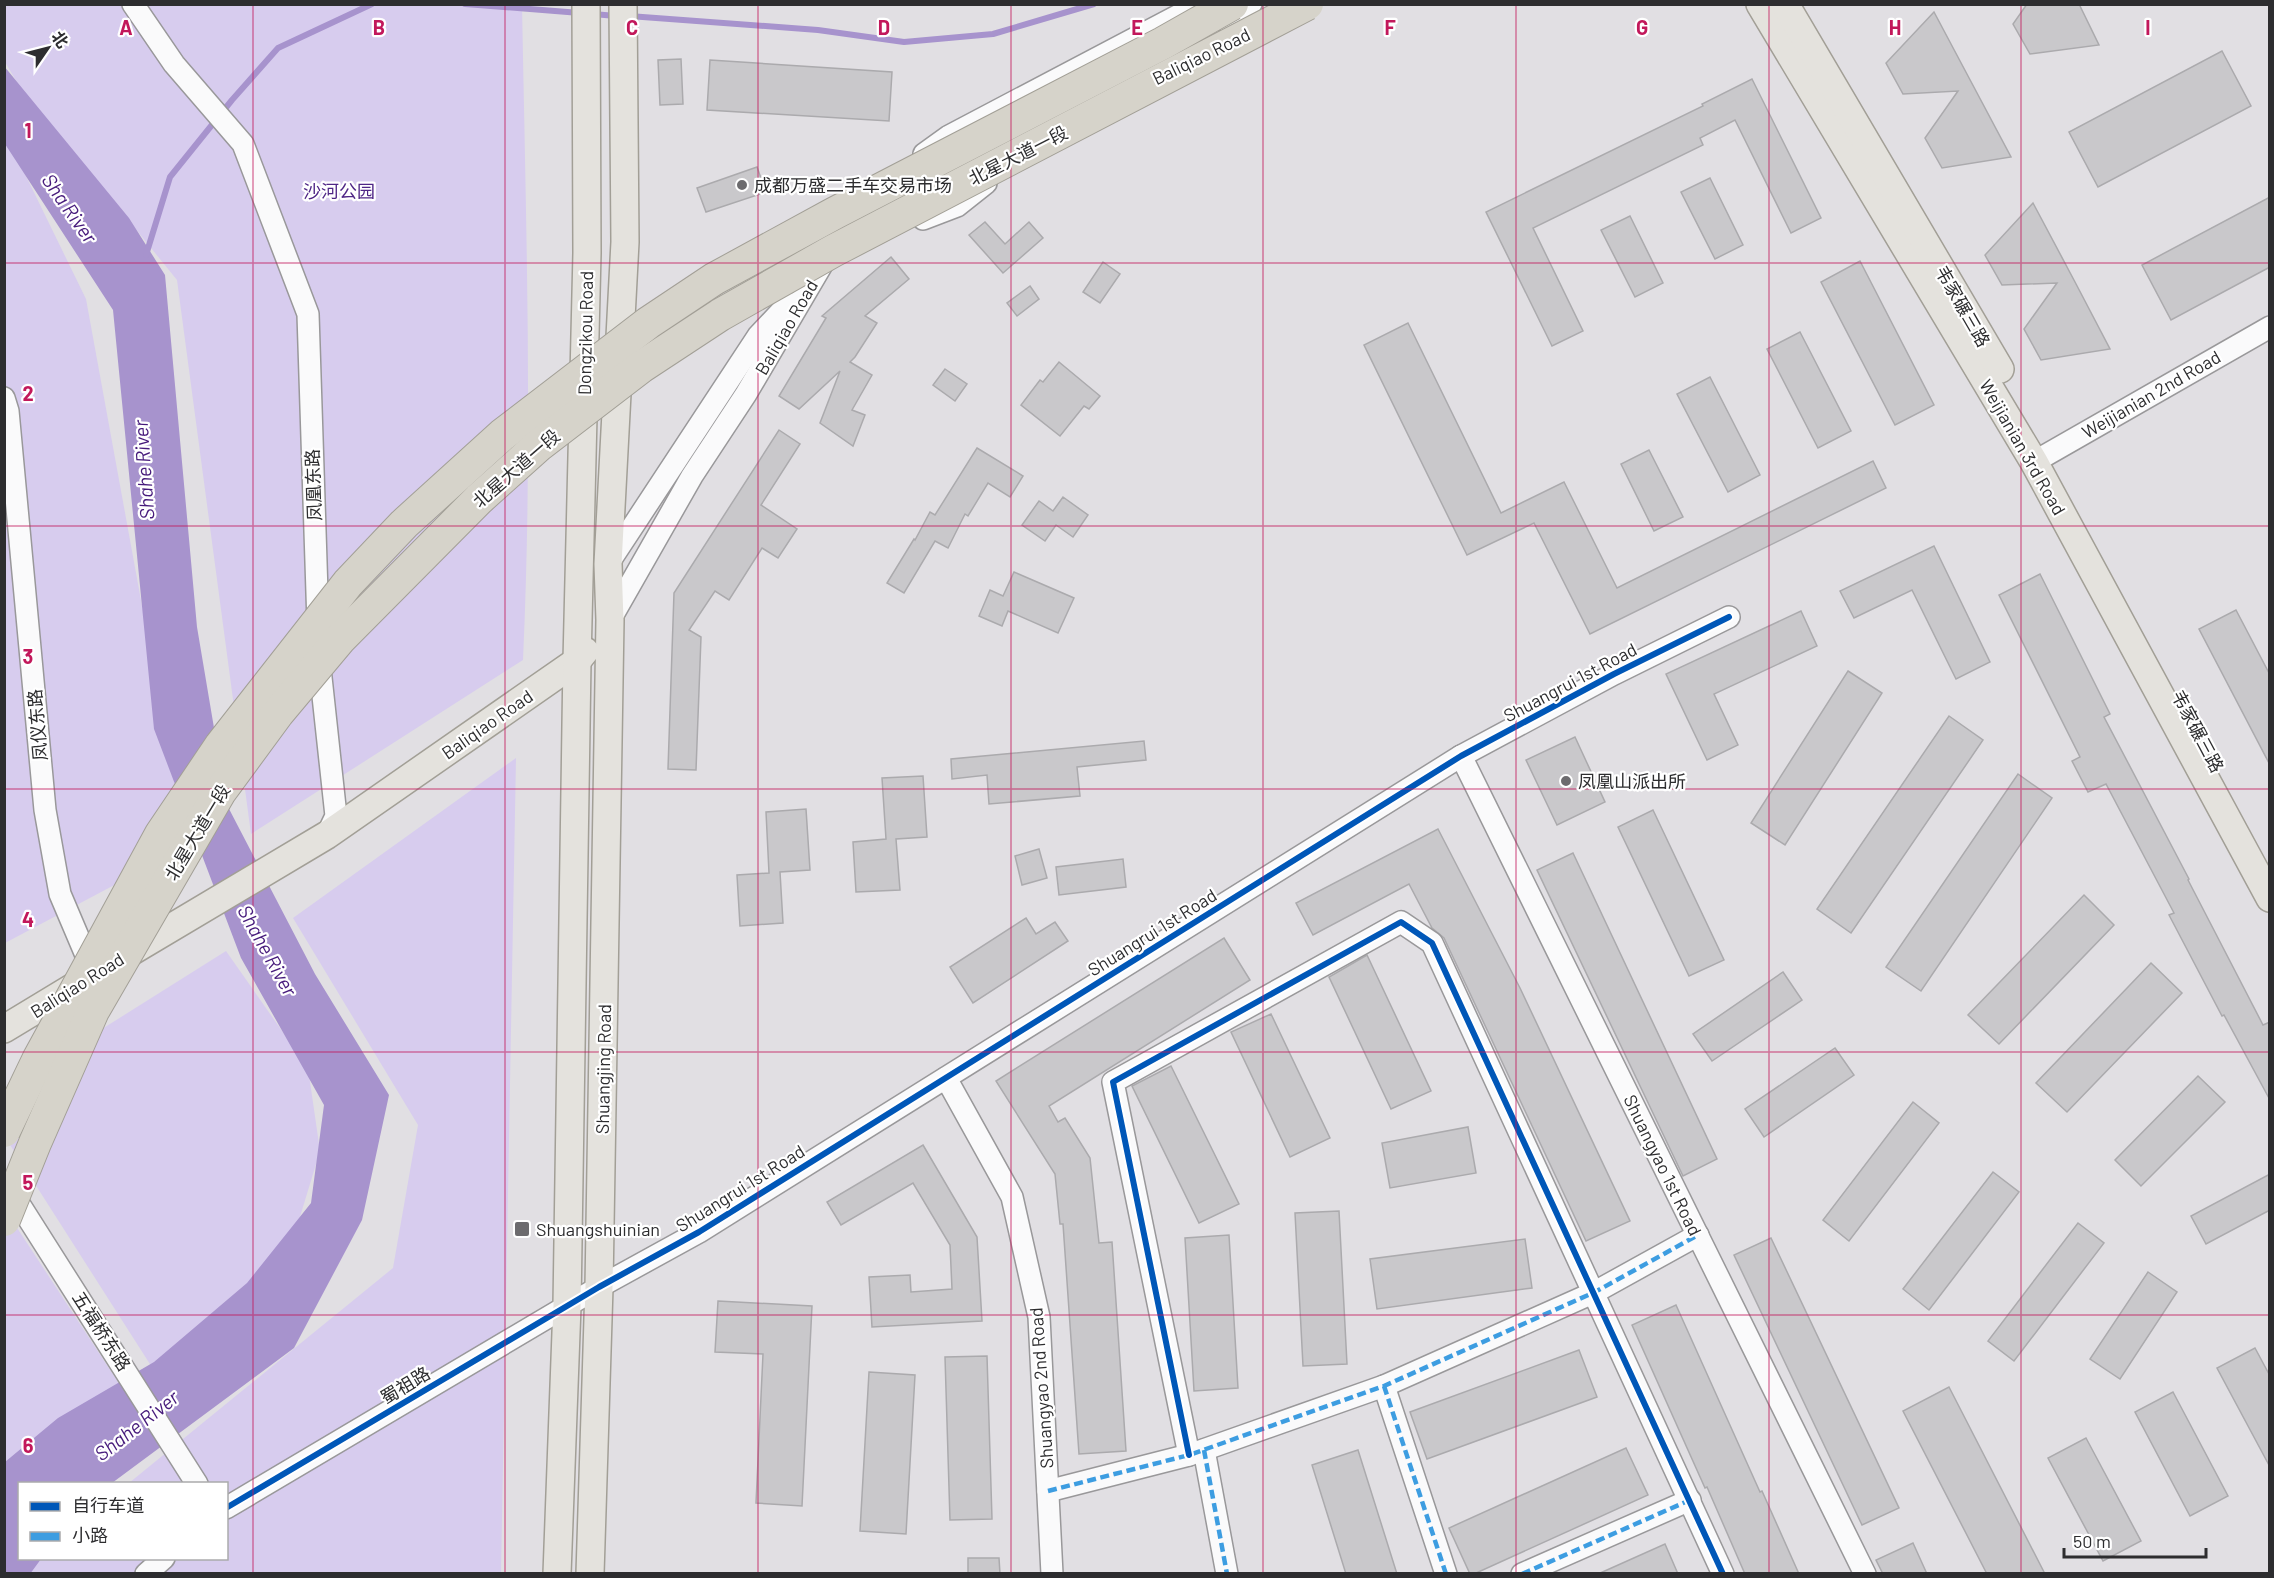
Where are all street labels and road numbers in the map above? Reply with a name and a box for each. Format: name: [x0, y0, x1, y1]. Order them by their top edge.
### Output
street label: Baliqiao Road: [1149, 23, 1253, 89]
street label: 北星大道一段: [965, 121, 1071, 189]
street label: 韦家碾三路: [1931, 262, 1995, 350]
street label: Dongzikou Road: [573, 271, 597, 395]
street label: Baliqiao Road: [750, 276, 822, 378]
street label: Weijianian 2nd Road: [2078, 345, 2224, 443]
street label: Weijianian 3rd Road: [1975, 375, 2071, 519]
street label: 北星大道一段: [468, 424, 564, 512]
street label: 凤凰东路: [301, 449, 325, 521]
street label: Shuangrui 1st Road: [1500, 638, 1640, 726]
street label: Baliqiao Road: [437, 685, 537, 763]
street label: 韦家碾三路: [2167, 686, 2229, 776]
street label: 凤仪东路: [23, 688, 51, 762]
street label: 北星大道一段: [160, 780, 234, 884]
street label: Shuangrui 1st Road: [1084, 884, 1220, 980]
street label: Baliqiao Road: [26, 948, 128, 1022]
street label: Shuangjing Road: [591, 1004, 615, 1134]
street label: Shuangyao 1st Road: [1619, 1091, 1707, 1239]
street label: Shuangrui 1st Road: [672, 1140, 808, 1236]
street label: 五福桥东路: [68, 1287, 136, 1375]
street label: Shuangyao 2nd Road: [1024, 1307, 1058, 1469]
street label: 蜀祖路: [376, 1362, 434, 1408]

